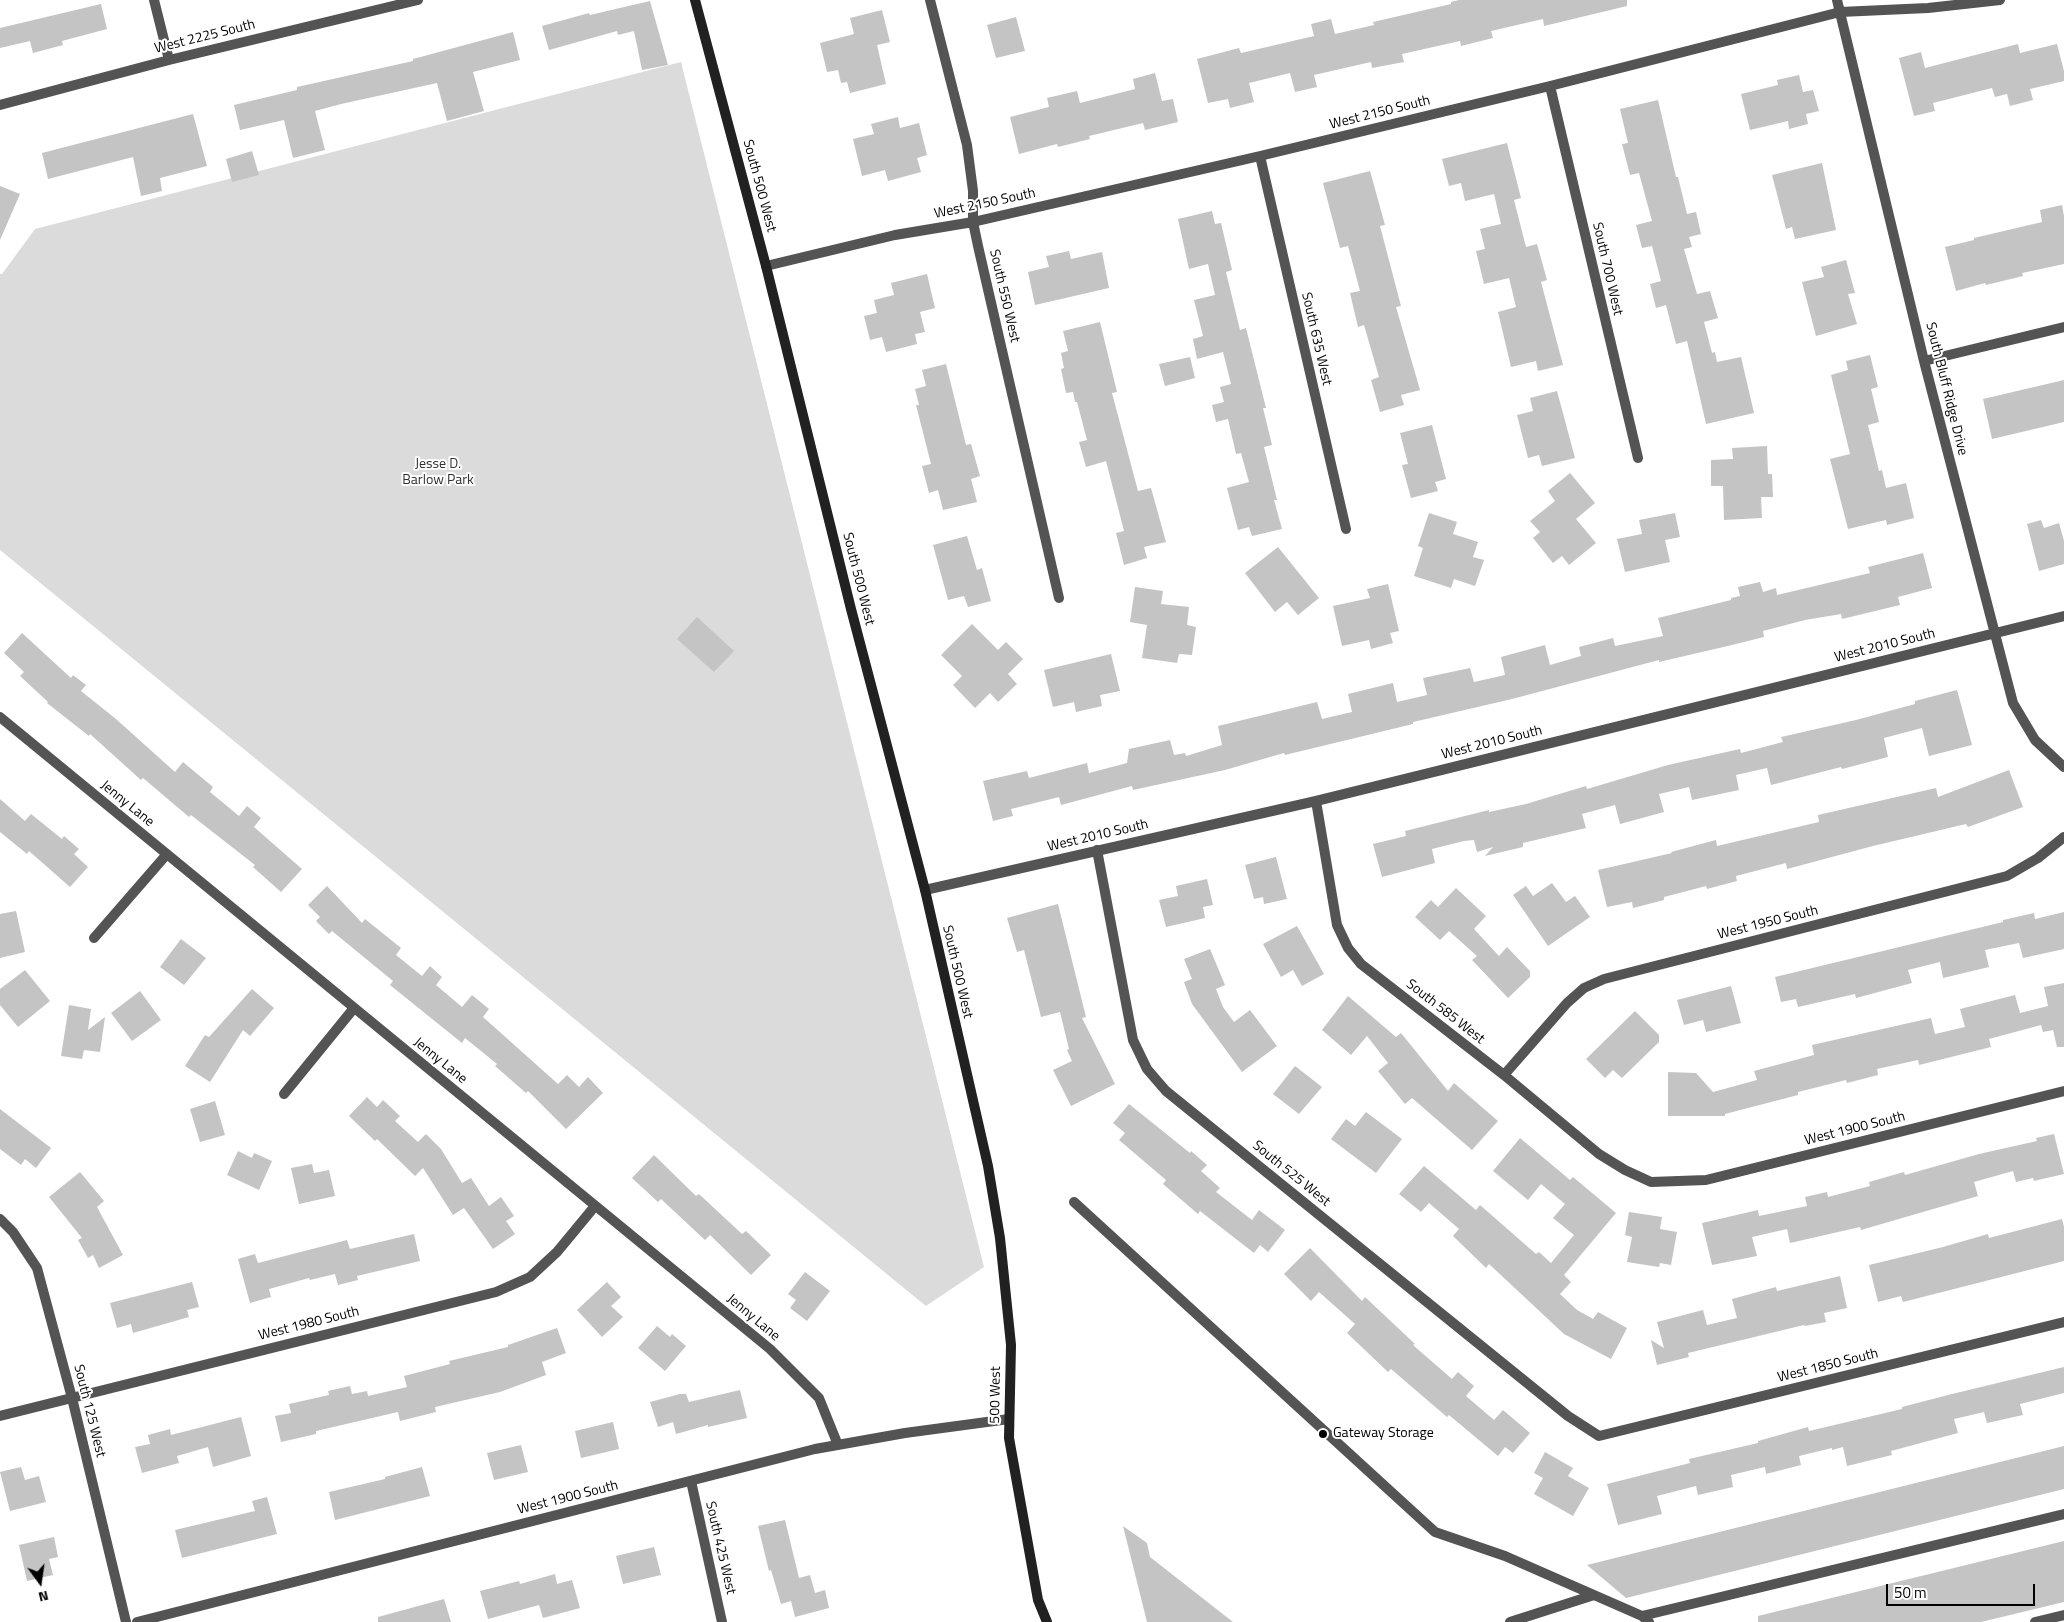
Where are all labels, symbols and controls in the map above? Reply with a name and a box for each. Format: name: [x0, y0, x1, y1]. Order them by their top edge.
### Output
street label: West 2225 South: [153, 16, 257, 58]
street label: West 2150 South: [1328, 92, 1432, 134]
street label: South 500 West: [739, 138, 779, 234]
street label: West 2150 South: [933, 185, 1037, 223]
street label: South 700 West: [1588, 221, 1626, 317]
street label: South 550 West: [985, 248, 1023, 344]
street label: South 635 West: [1297, 291, 1335, 387]
street label: South Bluff Ridge Drive: [1921, 321, 1971, 457]
park label: Jesse D. Barlow Park: [402, 457, 474, 490]
street label: South 500 West: [838, 531, 878, 627]
street label: West 2010 South: [1833, 625, 1937, 667]
street label: West 2010 South: [1440, 722, 1544, 764]
street label: Jenny Lane: [97, 777, 157, 831]
street label: West 2010 South: [1046, 816, 1150, 856]
street label: West 1950 South: [1716, 902, 1820, 944]
street label: South 500 West: [938, 924, 976, 1020]
street label: South 585 West: [1402, 976, 1488, 1048]
street label: Jenny Lane: [410, 1034, 470, 1088]
street label: West 1900 South: [1803, 1108, 1907, 1150]
street label: South 525 West: [1249, 1138, 1333, 1210]
street label: Jenny Lane: [723, 1291, 783, 1345]
street label: West 1980 South: [257, 1303, 361, 1345]
street label: West 1850 South: [1776, 1345, 1880, 1387]
street label: South 125 West: [69, 1363, 109, 1459]
street label: 500 West: [987, 1366, 1005, 1424]
place label: Gateway Storage: [1333, 1426, 1434, 1442]
marker: Gateway Storage: [1317, 1428, 1329, 1440]
street label: West 1900 South: [516, 1477, 620, 1519]
street label: South 425 West: [701, 1500, 739, 1596]
north arrow: [15, 1557, 65, 1607]
scale bar: [1889, 1574, 2038, 1606]
text: 50 m: [1894, 1581, 1927, 1604]
text: N: [37, 1586, 51, 1608]

